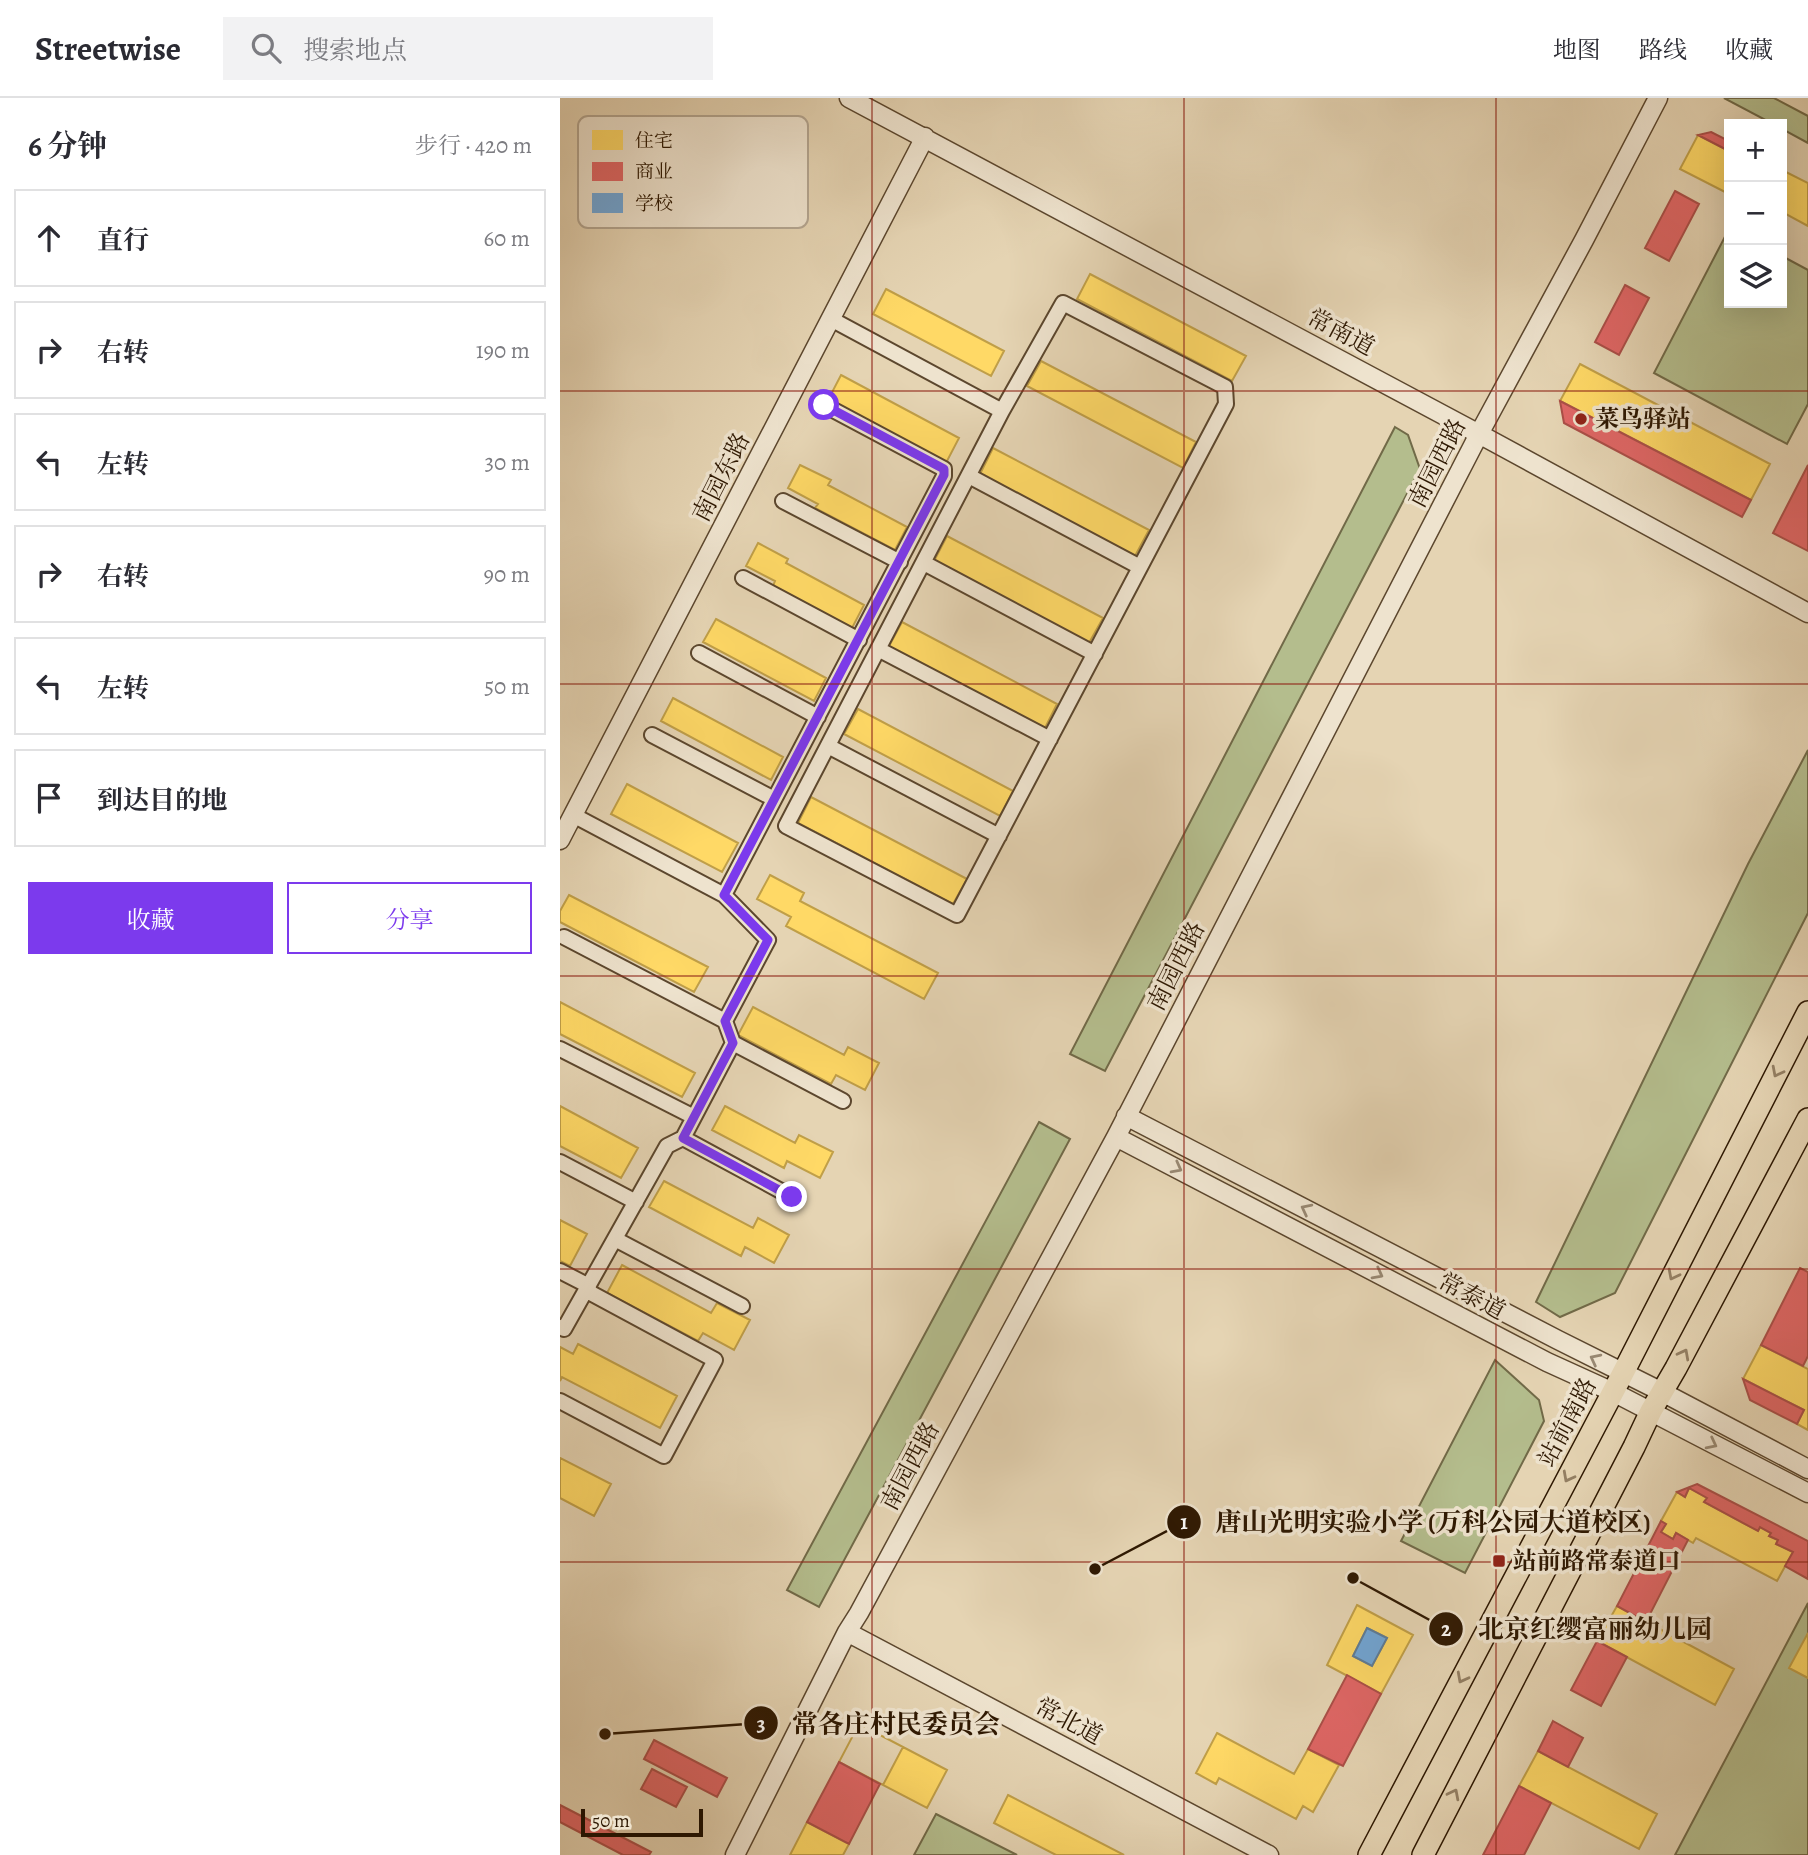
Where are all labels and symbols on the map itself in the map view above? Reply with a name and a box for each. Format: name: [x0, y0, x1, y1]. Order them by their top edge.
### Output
legend: [578, 116, 808, 228]
text: 住宅: [635, 128, 673, 154]
text: 商业: [635, 159, 673, 185]
text: 学校: [635, 191, 673, 217]
street label: 常南道: [1302, 301, 1380, 363]
route start: [808, 389, 839, 420]
place label: 菜鸟驿站: [1595, 403, 1691, 435]
marker: 菜鸟驿站: [1573, 411, 1589, 427]
street label: 南园西路: [1401, 413, 1473, 513]
street label: 南园东路: [685, 427, 757, 527]
street label: 南园西路: [1140, 916, 1212, 1016]
one-way arrow: [1771, 1065, 1785, 1077]
one-way arrow: [1169, 1160, 1182, 1174]
route end: [776, 1181, 807, 1212]
one-way arrow: [1301, 1204, 1313, 1218]
street label: 常泰道: [1433, 1265, 1511, 1327]
one-way arrow: [1371, 1266, 1383, 1279]
one-way arrow: [1668, 1268, 1682, 1280]
one-way arrow: [1676, 1349, 1689, 1361]
one-way arrow: [1590, 1353, 1602, 1367]
street label: 站前南路: [1530, 1372, 1604, 1472]
street label: 南园西路: [873, 1416, 947, 1516]
one-way arrow: [1705, 1435, 1717, 1449]
one-way arrow: [1563, 1470, 1577, 1482]
callout: 唐山光明实验小学 (万科公园大道校区): [1166, 1499, 1665, 1546]
text: 唐山光明实验小学 (万科公园大道校区): [1215, 1505, 1651, 1540]
text: 1: [1180, 1508, 1188, 1536]
place label: 站前路常泰道口: [1513, 1545, 1681, 1577]
marker: 站前路常泰道口: [1491, 1553, 1507, 1569]
callout: 北京红缨富丽幼儿园: [1429, 1605, 1726, 1652]
text: 北京红缨富丽幼儿园: [1478, 1612, 1712, 1647]
text: 2: [1441, 1615, 1451, 1643]
one-way arrow: [1457, 1671, 1471, 1683]
street label: 常北道: [1030, 1690, 1108, 1752]
callout: 常各庄村民委员会: [743, 1700, 1014, 1747]
text: 常各庄村民委员会: [792, 1707, 1000, 1742]
text: 3: [756, 1710, 766, 1738]
one-way arrow: [1446, 1789, 1459, 1801]
scale bar: [581, 1806, 704, 1838]

